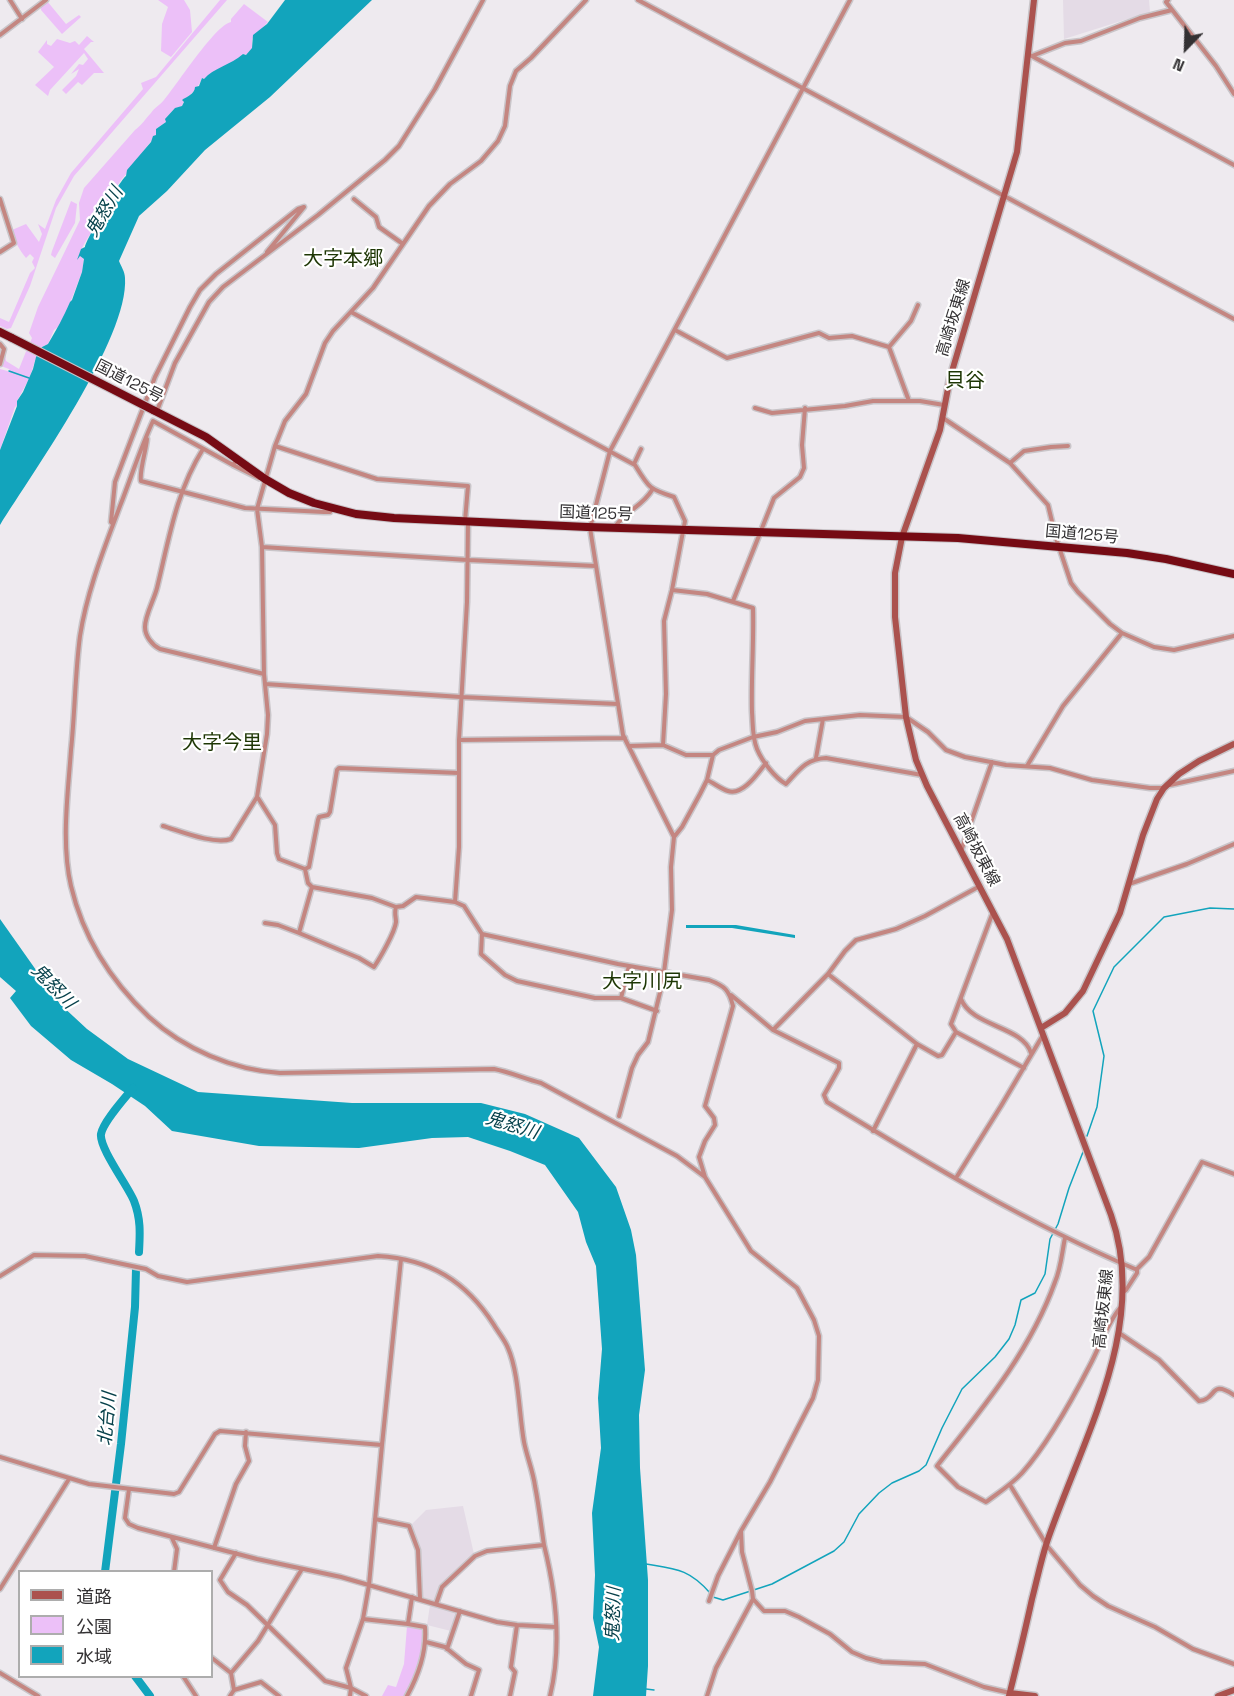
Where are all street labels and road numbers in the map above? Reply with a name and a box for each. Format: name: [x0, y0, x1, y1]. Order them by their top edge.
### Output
street label: 高崎坂東線: [933, 277, 975, 359]
street label: 国道125号: [92, 357, 166, 407]
street label: 国道125号: [559, 503, 633, 525]
street label: 国道125号: [1044, 522, 1120, 548]
street label: 高崎坂東線: [949, 810, 1003, 890]
street label: 高崎坂東線: [1090, 1268, 1118, 1350]

